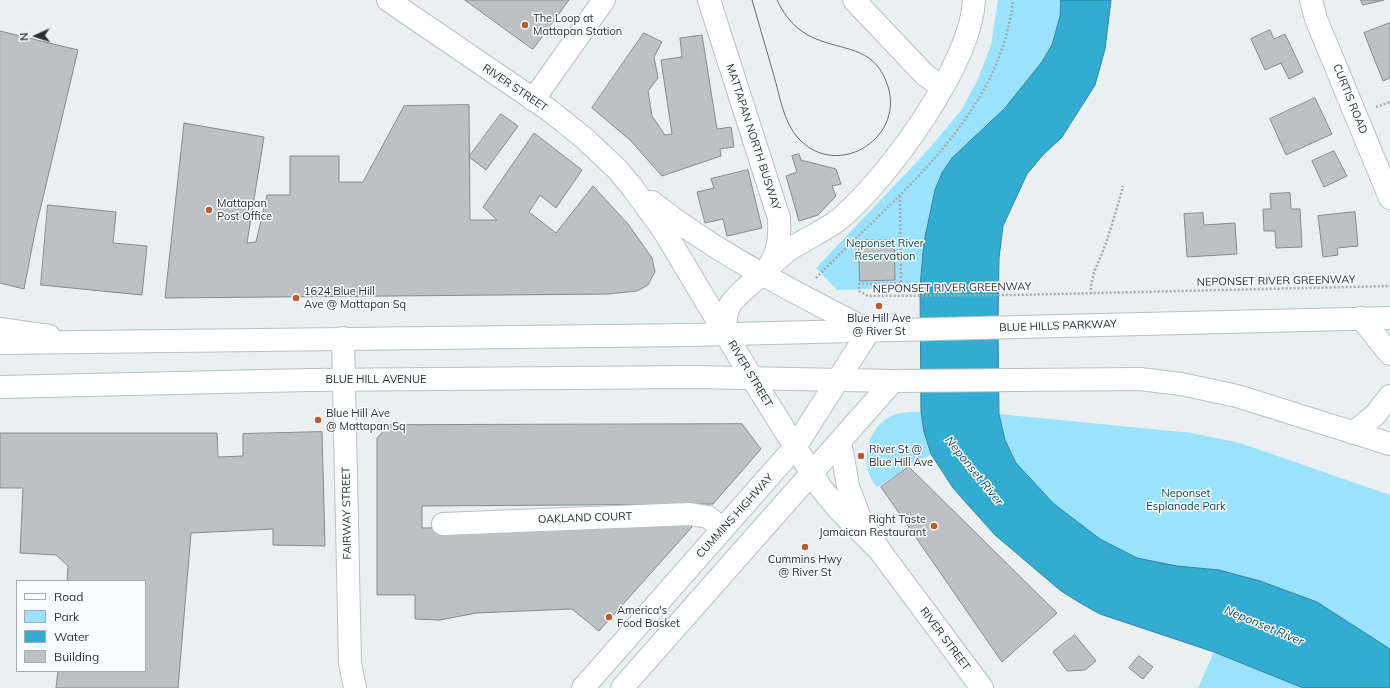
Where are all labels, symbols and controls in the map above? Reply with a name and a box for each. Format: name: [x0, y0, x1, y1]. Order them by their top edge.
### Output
place label: The Loop at Mattapan Station: [533, 12, 622, 38]
north arrow: [16, 16, 56, 56]
marker: The Loop at Mattapan Station: [520, 20, 530, 30]
text: N: [17, 32, 31, 41]
street label: RIVER STREET: [480, 61, 550, 115]
street label: MATTAPAN NORTH BUSWAY: [723, 62, 783, 212]
street label: CURTIS ROAD: [1330, 62, 1370, 136]
place label: Mattapan Post Office: [217, 197, 272, 223]
marker: Mattapan Post Office: [204, 205, 214, 215]
park label: Neponset River Reservation: [846, 237, 924, 263]
street label: NEPONSET RIVER GREENWAY: [1197, 273, 1355, 289]
street label: NEPONSET RIVER GREENWAY: [873, 280, 1031, 296]
place label: 1624 Blue Hill Ave @ Mattapan Sq: [304, 285, 406, 311]
marker: 1624 Blue Hill Ave @ Mattapan Sq: [291, 293, 301, 303]
marker: Blue Hill Ave @ River St: [874, 301, 884, 311]
place label: Blue Hill Ave @ River St: [847, 312, 911, 338]
street label: BLUE HILLS PARKWAY: [999, 317, 1117, 335]
street label: RIVER STREET: [725, 338, 775, 410]
street label: BLUE HILL AVENUE: [325, 373, 427, 387]
place label: Blue Hill Ave @ Mattapan Sq: [326, 407, 406, 433]
marker: Blue Hill Ave @ Mattapan Sq: [313, 415, 323, 425]
water label: Neponset River: [942, 434, 1006, 508]
place label: River St @ Blue Hill Ave: [869, 443, 933, 469]
marker: River St @ Blue Hill Ave: [856, 451, 866, 461]
street label: FAIRWAY STREET: [340, 466, 354, 560]
street label: CUMMINS HIGHWAY: [694, 471, 776, 561]
park label: Neponset Esplanade Park: [1146, 487, 1226, 513]
street label: OAKLAND COURT: [538, 510, 632, 526]
place label: Right Taste Jamaican Restaurant: [819, 513, 926, 539]
marker: Right Taste Jamaican Restaurant: [929, 521, 939, 531]
marker: Cummins Hwy @ River St: [800, 542, 810, 552]
place label: Cummins Hwy @ River St: [768, 553, 842, 579]
legend: [16, 580, 146, 672]
text: Road: [54, 589, 83, 604]
water label: Neponset River: [1222, 603, 1306, 649]
place label: America's Food Basket: [617, 604, 680, 630]
street label: RIVER STREET: [917, 605, 973, 673]
text: Park: [54, 609, 79, 624]
marker: America's Food Basket: [604, 612, 614, 622]
text: Water: [54, 629, 89, 644]
text: Building: [54, 649, 99, 664]

